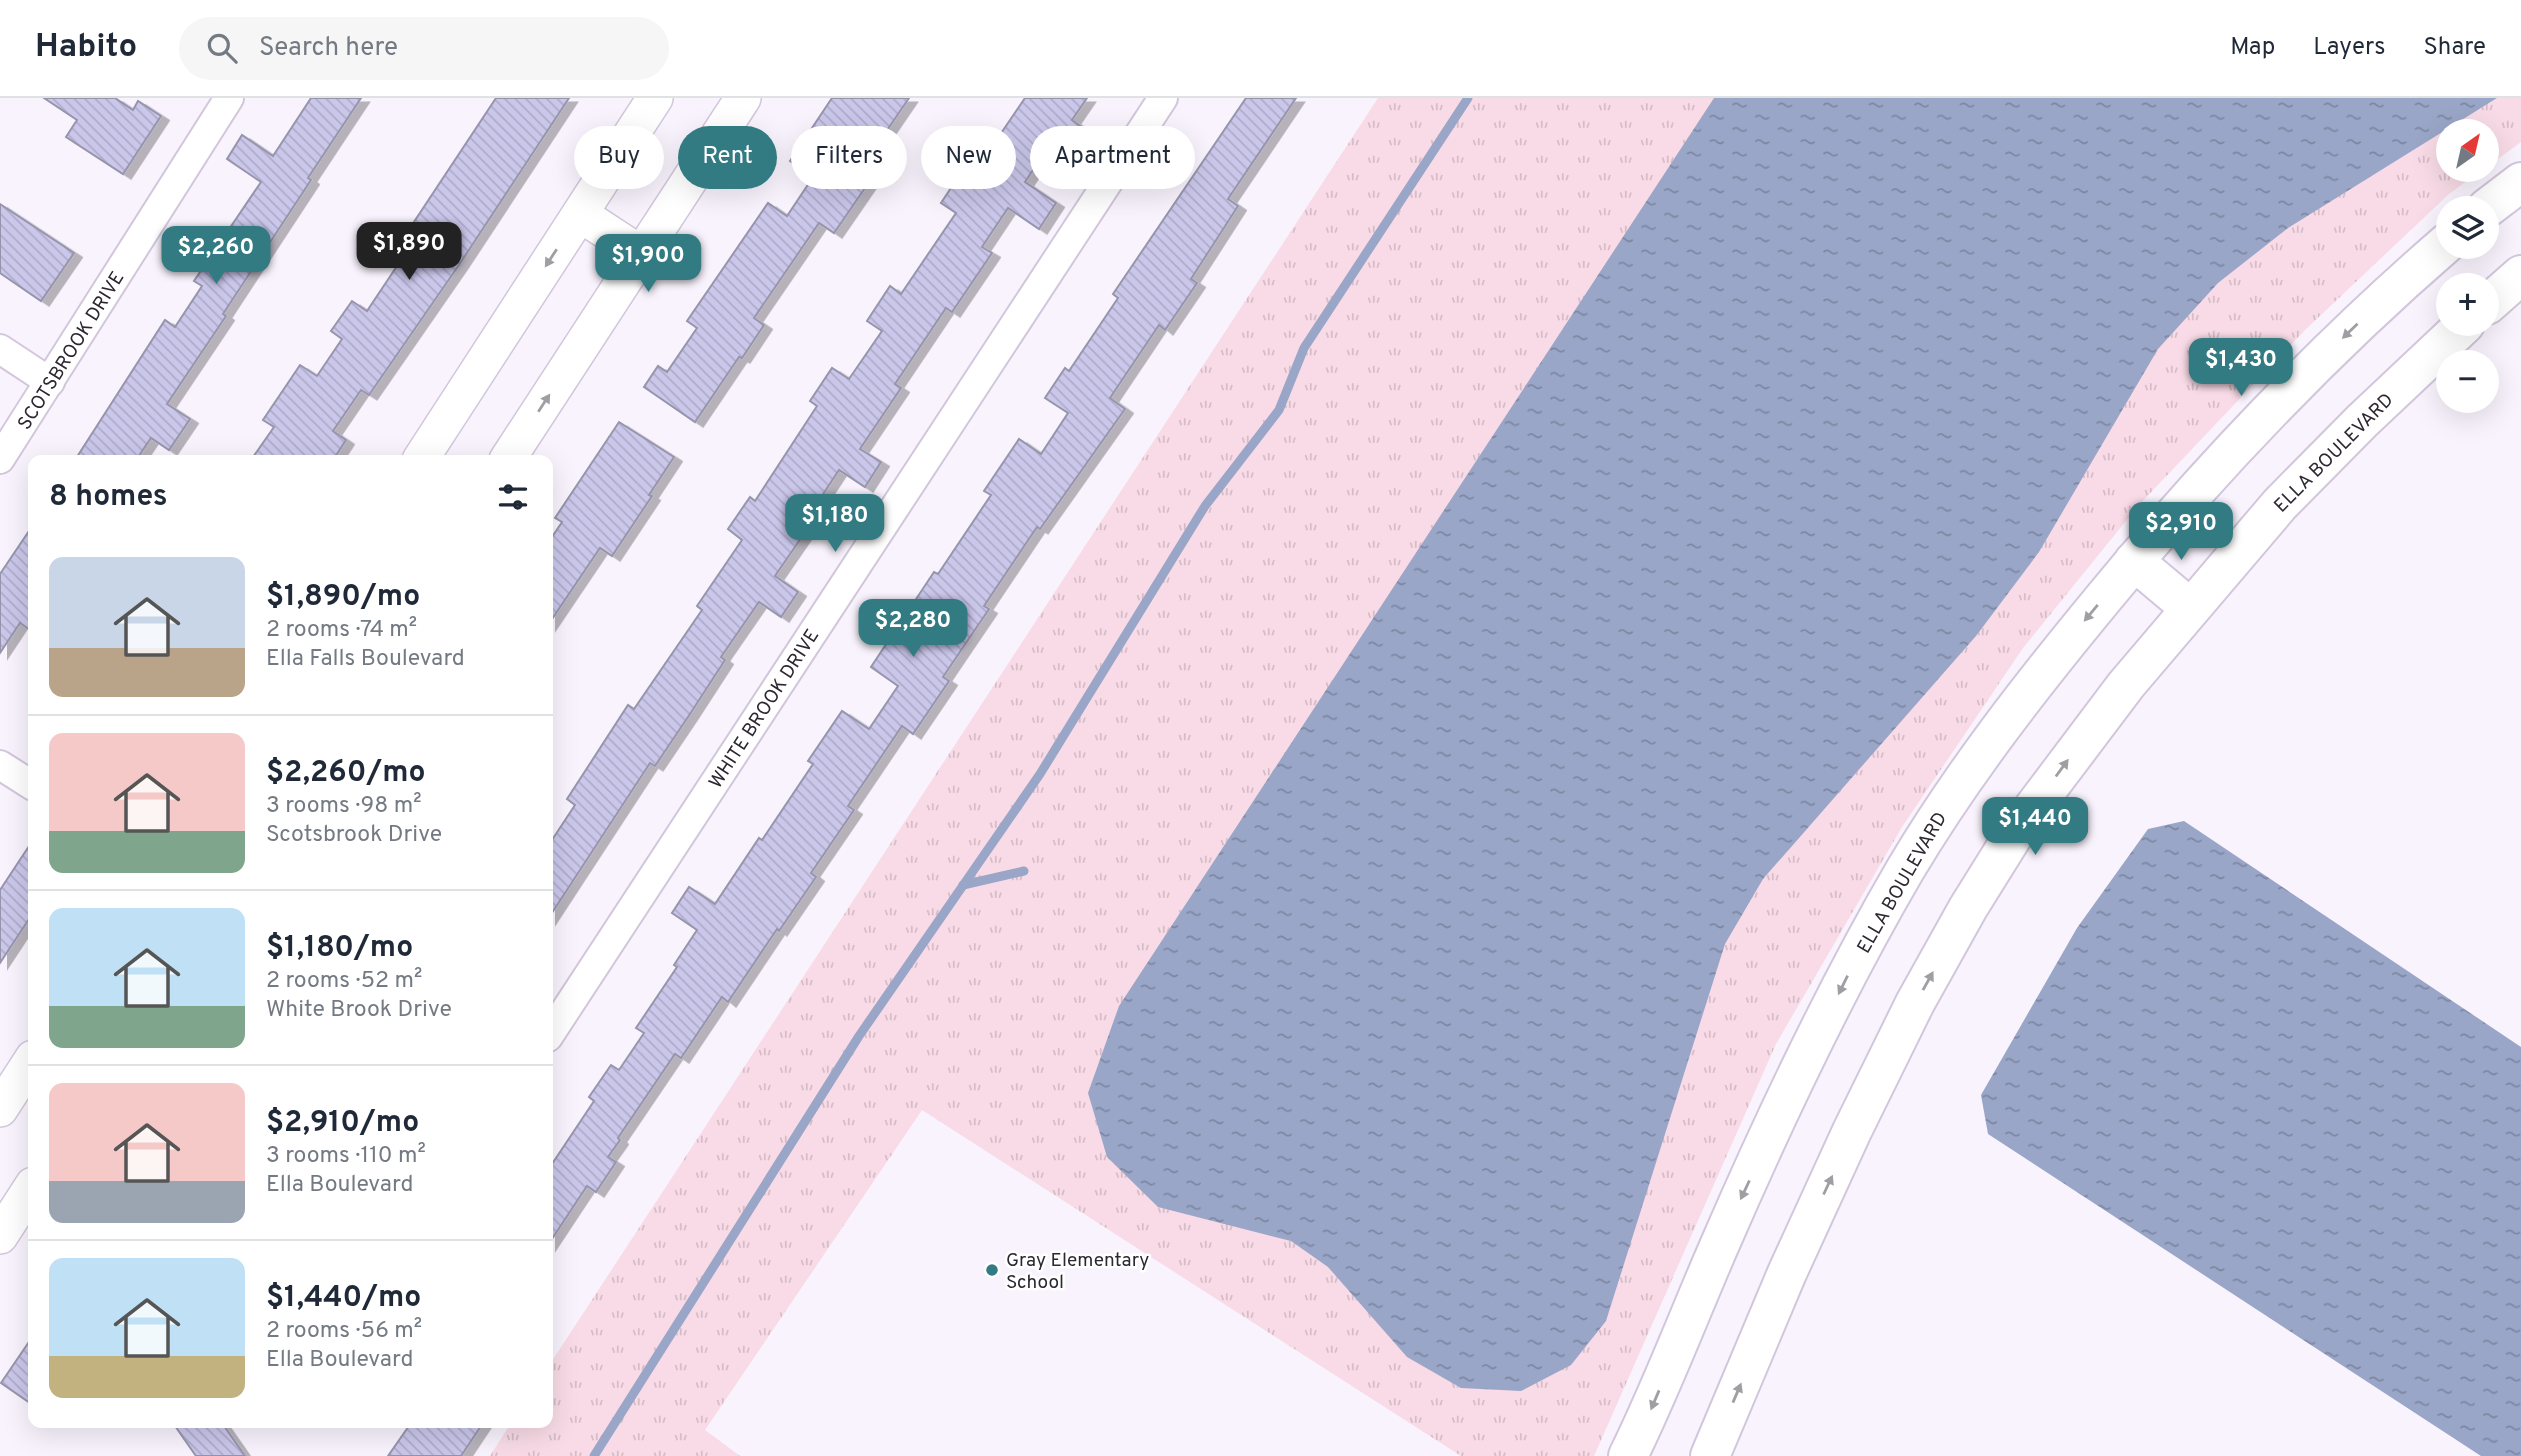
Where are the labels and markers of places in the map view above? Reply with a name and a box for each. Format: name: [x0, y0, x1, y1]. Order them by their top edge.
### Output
pin: $1,890: [352, 222, 466, 282]
pin: $2,260: [159, 226, 273, 286]
pin: $1,900: [591, 234, 705, 294]
pin: $1,430: [2184, 338, 2298, 398]
pin: $1,180: [778, 494, 892, 554]
pin: $2,910: [2124, 503, 2238, 562]
pin: $2,280: [856, 600, 970, 659]
pin: $1,440: [1978, 798, 2092, 857]
place label: Gray Elementary School: [1006, 1249, 1149, 1295]
marker: Gray Elementary School: [984, 1262, 1000, 1278]

